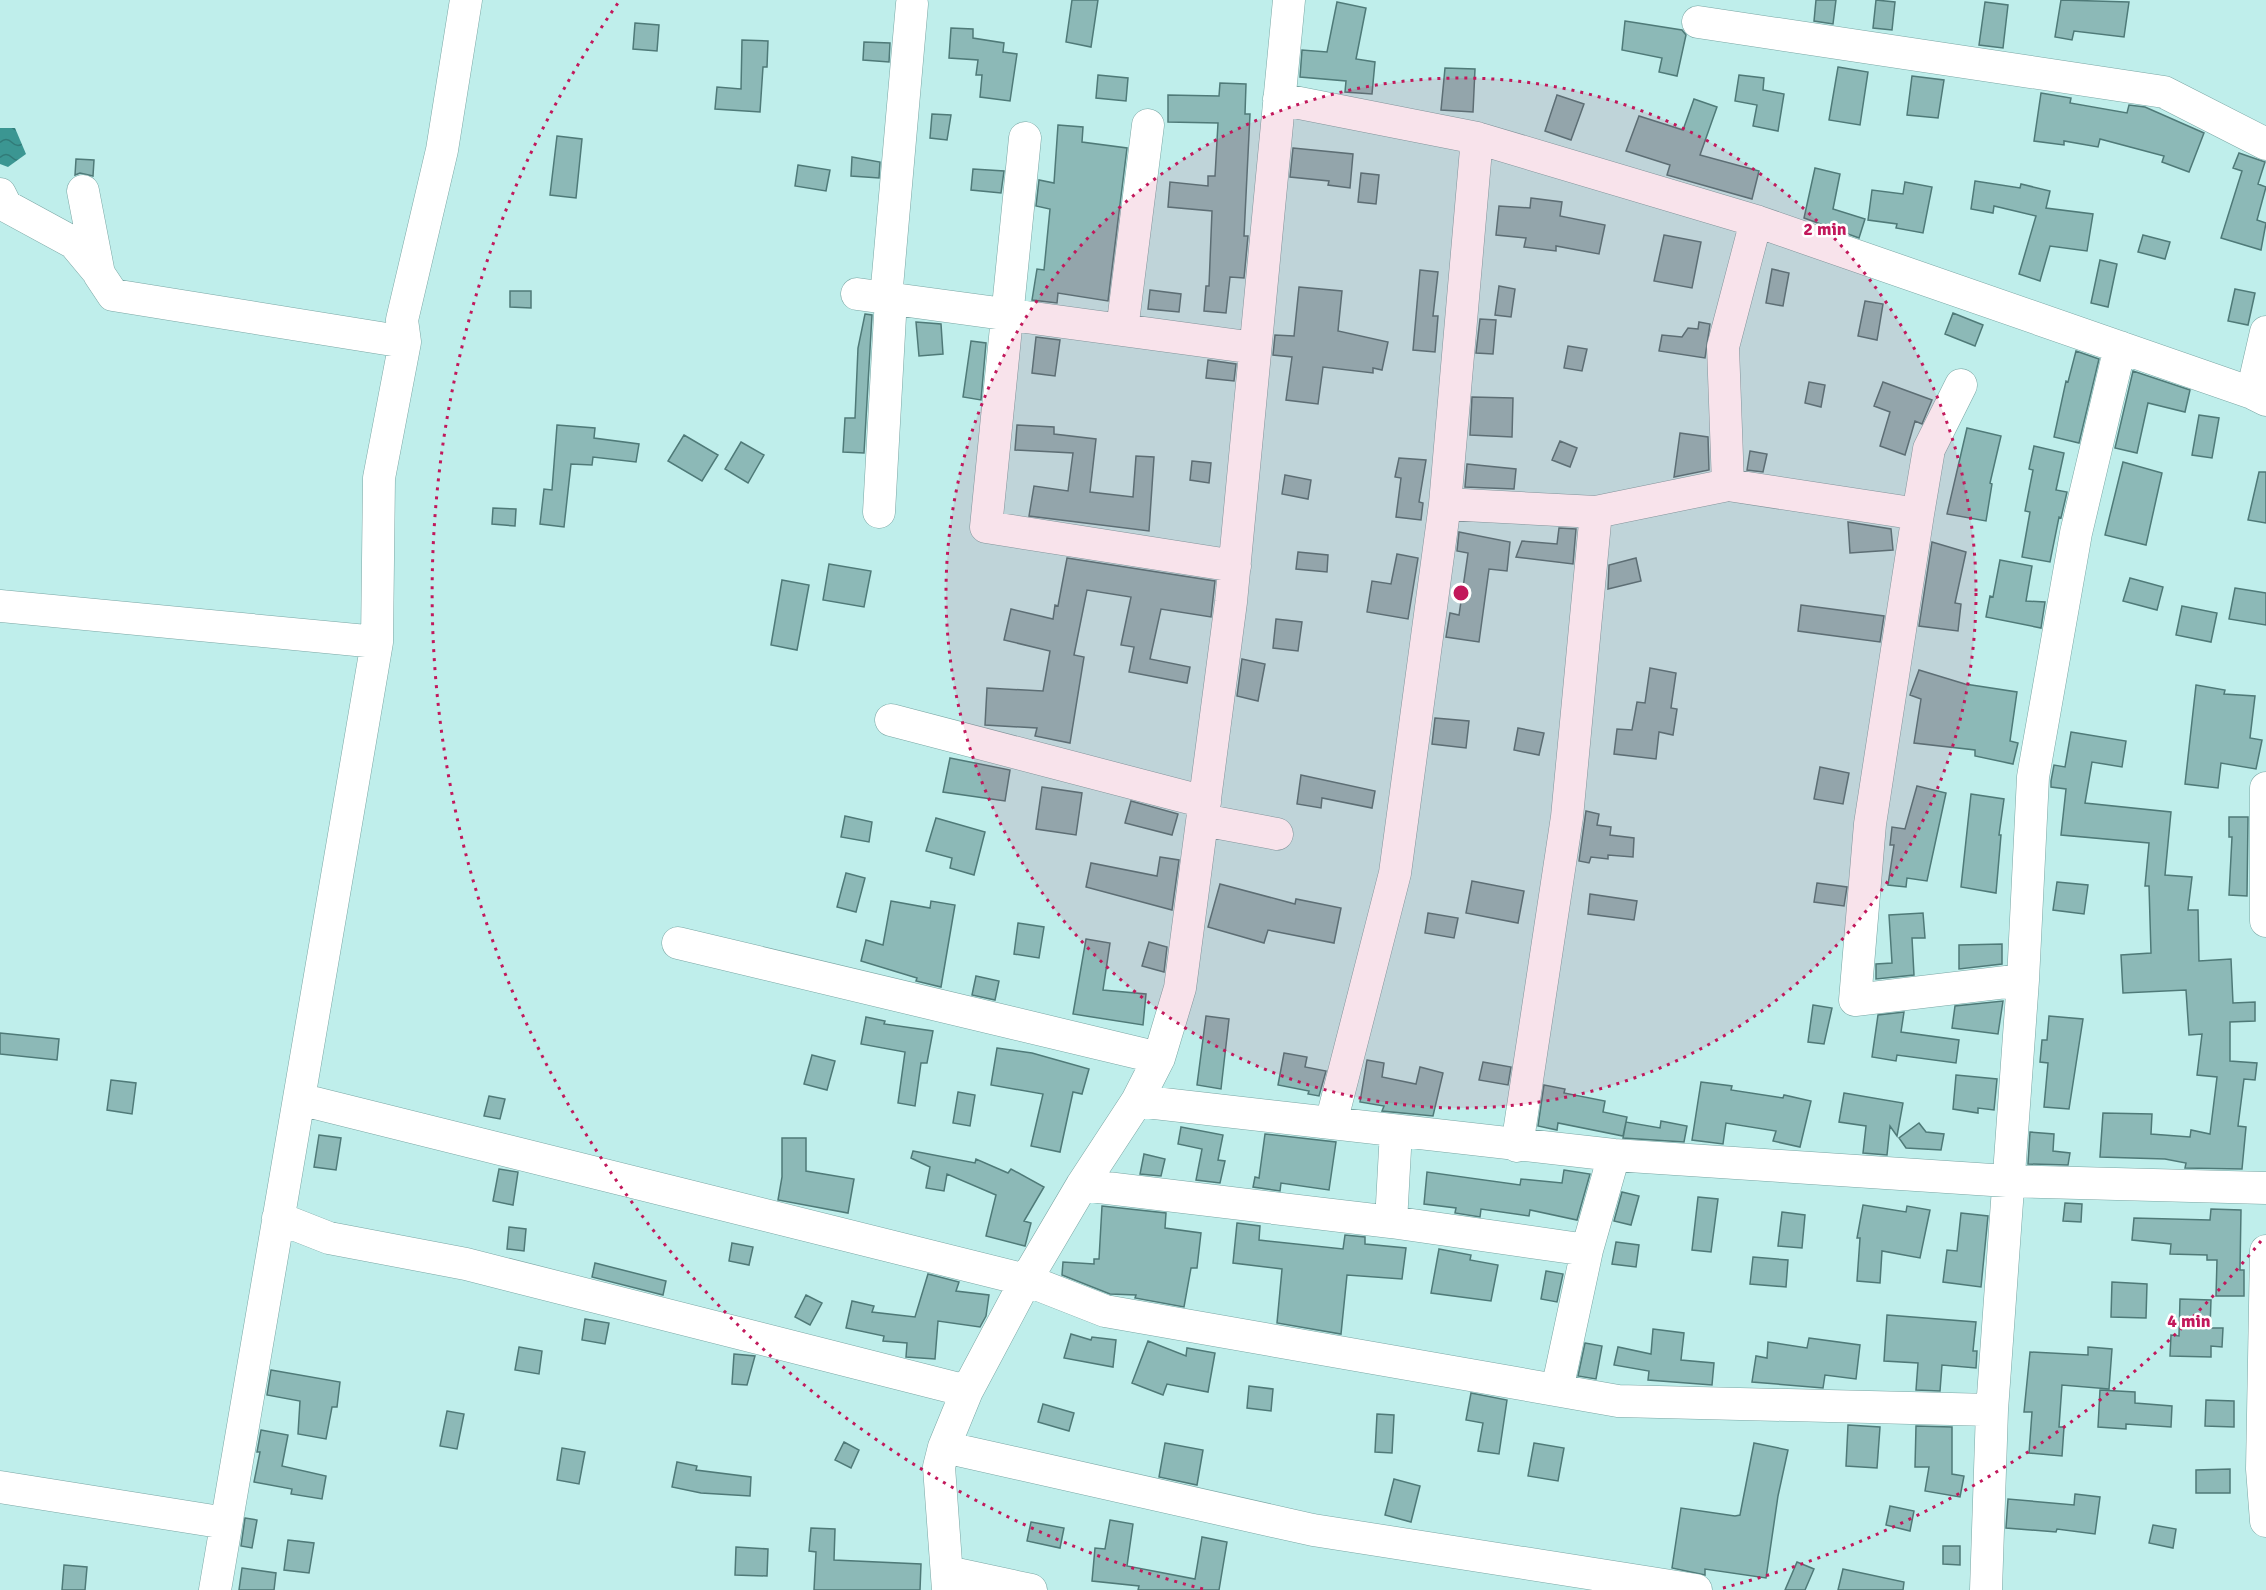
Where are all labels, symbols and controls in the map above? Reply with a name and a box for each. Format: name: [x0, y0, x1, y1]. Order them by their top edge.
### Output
text: 2 min: [1803, 218, 1847, 240]
centre of rings: [1451, 583, 1471, 603]
text: 4 min: [2167, 1310, 2211, 1332]

